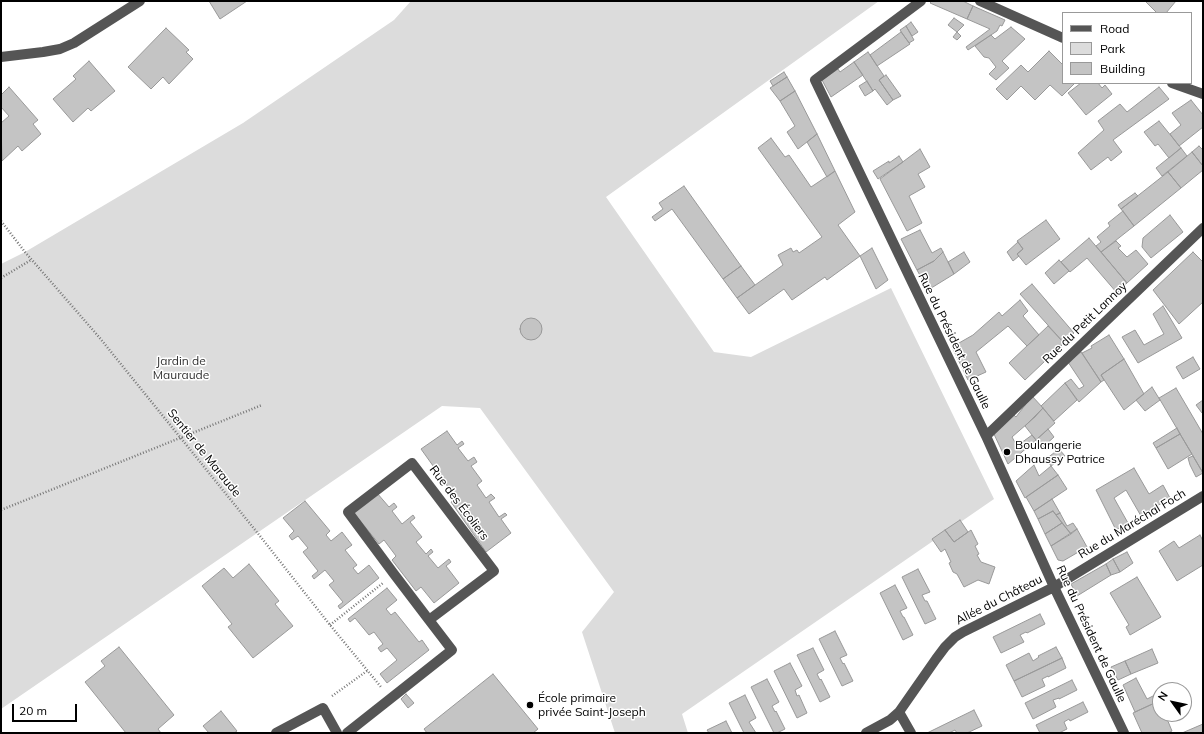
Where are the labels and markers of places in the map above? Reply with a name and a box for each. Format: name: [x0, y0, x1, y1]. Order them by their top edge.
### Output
place label: Boulangerie Dhaussy Patrice: [1015, 438, 1105, 466]
marker: Boulangerie Dhaussy Patrice: [1002, 447, 1012, 457]
place label: École primaire privée Saint-Joseph: [538, 691, 646, 719]
marker: École primaire privée Saint-Joseph: [525, 700, 535, 710]

